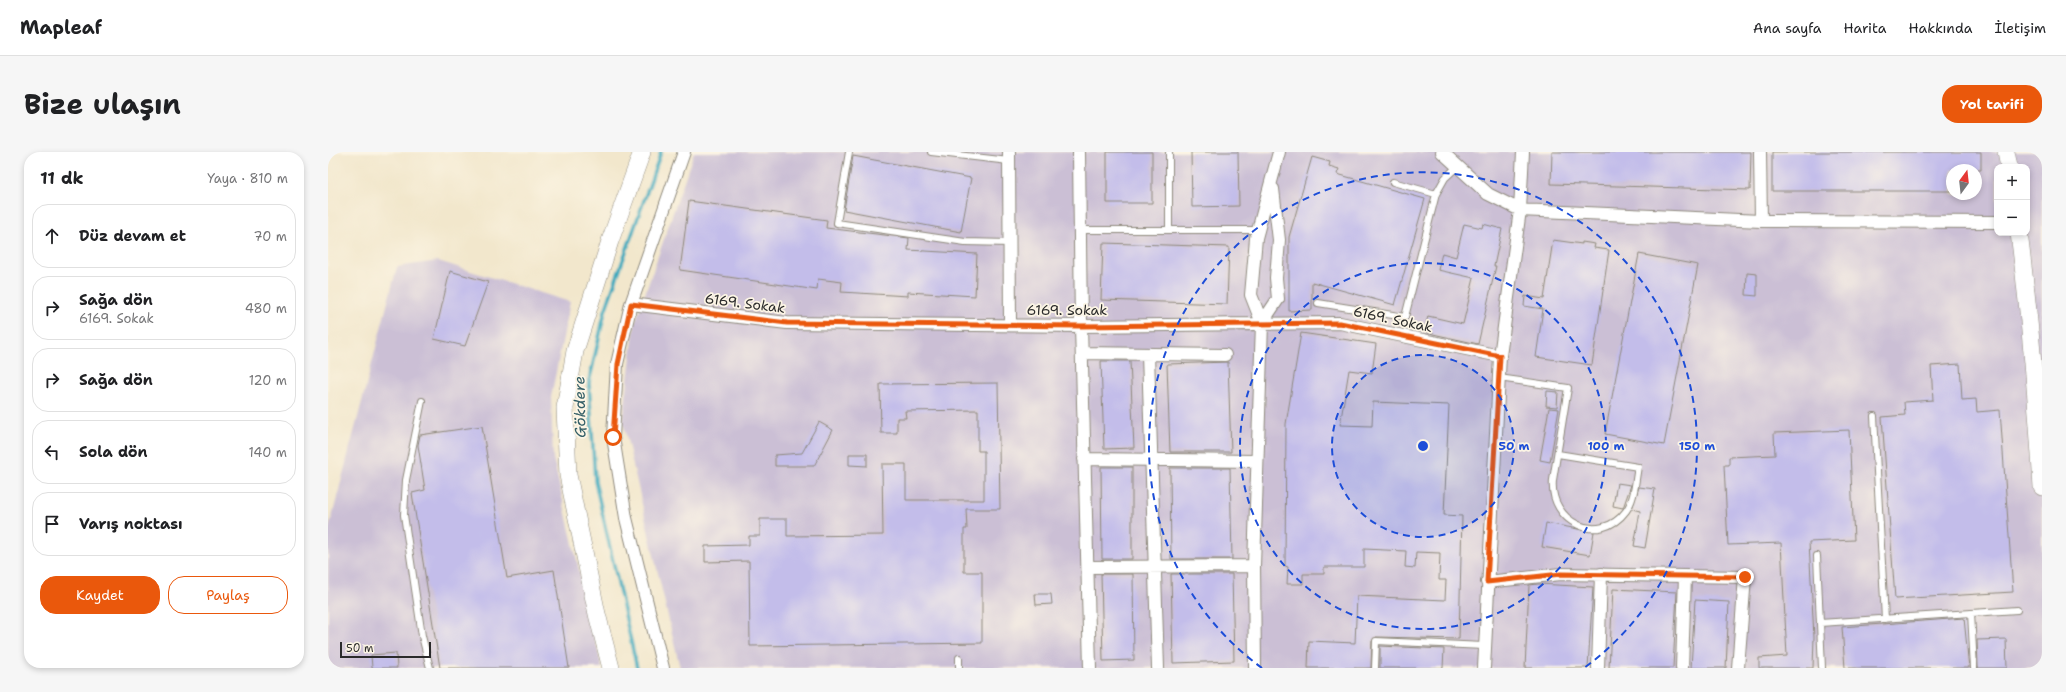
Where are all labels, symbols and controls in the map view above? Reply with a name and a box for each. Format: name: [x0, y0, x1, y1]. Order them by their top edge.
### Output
text: Mapleaf: [20, 15, 102, 40]
text: Ana sayfa: [1753, 19, 1821, 37]
text: Harita: [1843, 19, 1886, 37]
text: Hakkında: [1908, 19, 1972, 37]
text: İletişim: [1994, 19, 2046, 37]
text: Bize ulaşın: [24, 85, 181, 123]
button: Yol tarifi: [1942, 85, 2042, 123]
north arrow: [1946, 164, 1982, 200]
map controls: [1994, 164, 2030, 236]
button: +: [1994, 164, 2030, 200]
text: 11 dk: [40, 167, 84, 189]
text: Yaya · 810 m: [207, 170, 288, 187]
button: −: [1994, 200, 2030, 236]
icon: ahead: [41, 225, 63, 247]
text: Düz devam et: [79, 226, 186, 246]
text: 70 m: [253, 228, 287, 245]
street label: 6169. Sokak: [704, 289, 786, 317]
text: Sağa dön: [79, 290, 153, 310]
icon: right: [41, 297, 63, 319]
text: 480 m: [245, 300, 287, 317]
street label: 6169. Sokak: [1027, 301, 1107, 319]
street label: 6169. Sokak: [1352, 302, 1434, 336]
text: 6169. Sokak: [79, 310, 154, 327]
icon: right: [41, 369, 63, 391]
text: Sağa dön: [79, 370, 153, 390]
text: 120 m: [249, 372, 287, 389]
water label: Gökdere: [569, 376, 591, 438]
route start: [604, 428, 622, 446]
text: 50 m: [1499, 438, 1530, 454]
text: 100 m: [1588, 438, 1625, 454]
text: 150 m: [1679, 438, 1715, 454]
centre of rings: [1416, 439, 1430, 453]
icon: left: [41, 441, 63, 463]
text: Sola dön: [79, 442, 148, 462]
text: 140 m: [248, 444, 287, 461]
icon: arrive: [41, 513, 63, 535]
text: Varış noktası: [79, 514, 183, 534]
route end: [1736, 568, 1754, 586]
button: Kaydet: [40, 576, 160, 614]
button: Paylaş: [168, 576, 288, 614]
scale bar: [340, 640, 431, 659]
text: 50 m: [346, 641, 374, 656]

